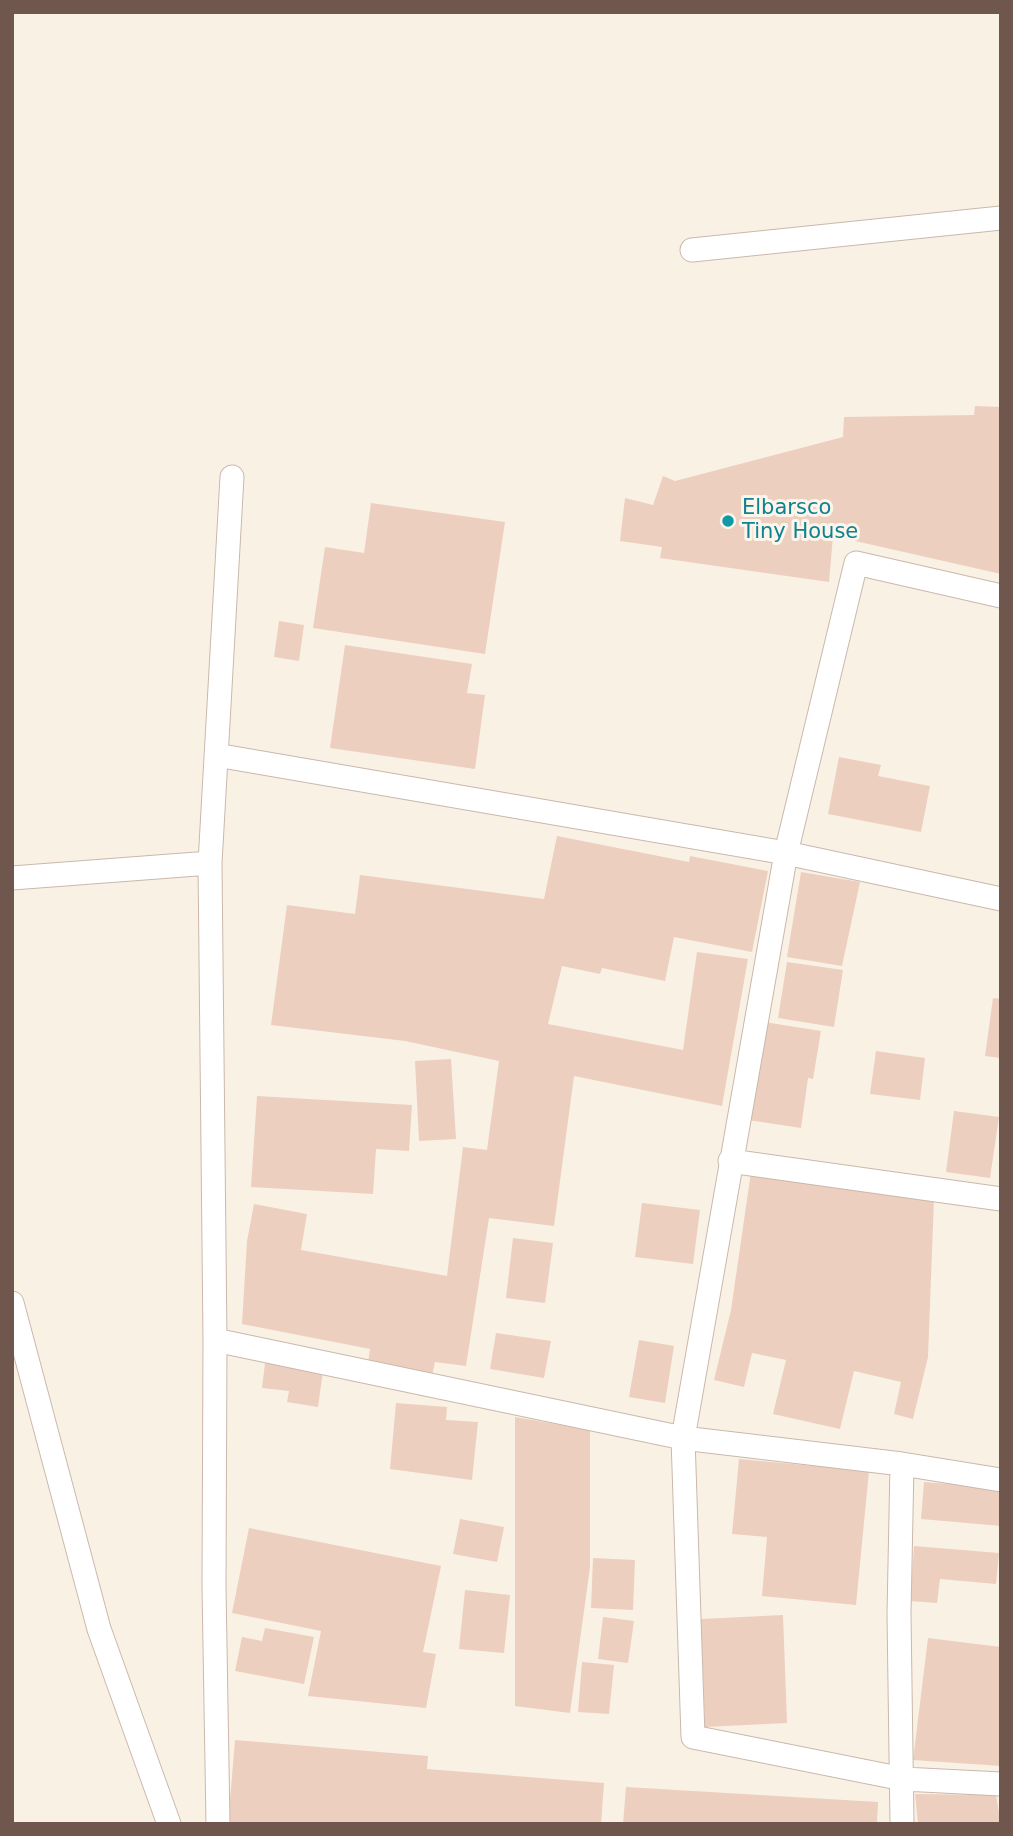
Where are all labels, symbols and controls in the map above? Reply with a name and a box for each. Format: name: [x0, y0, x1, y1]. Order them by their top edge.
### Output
place label: Elbarsco Tiny House: [742, 496, 858, 546]
marker: Elbarsco Tiny House: [720, 513, 736, 529]

